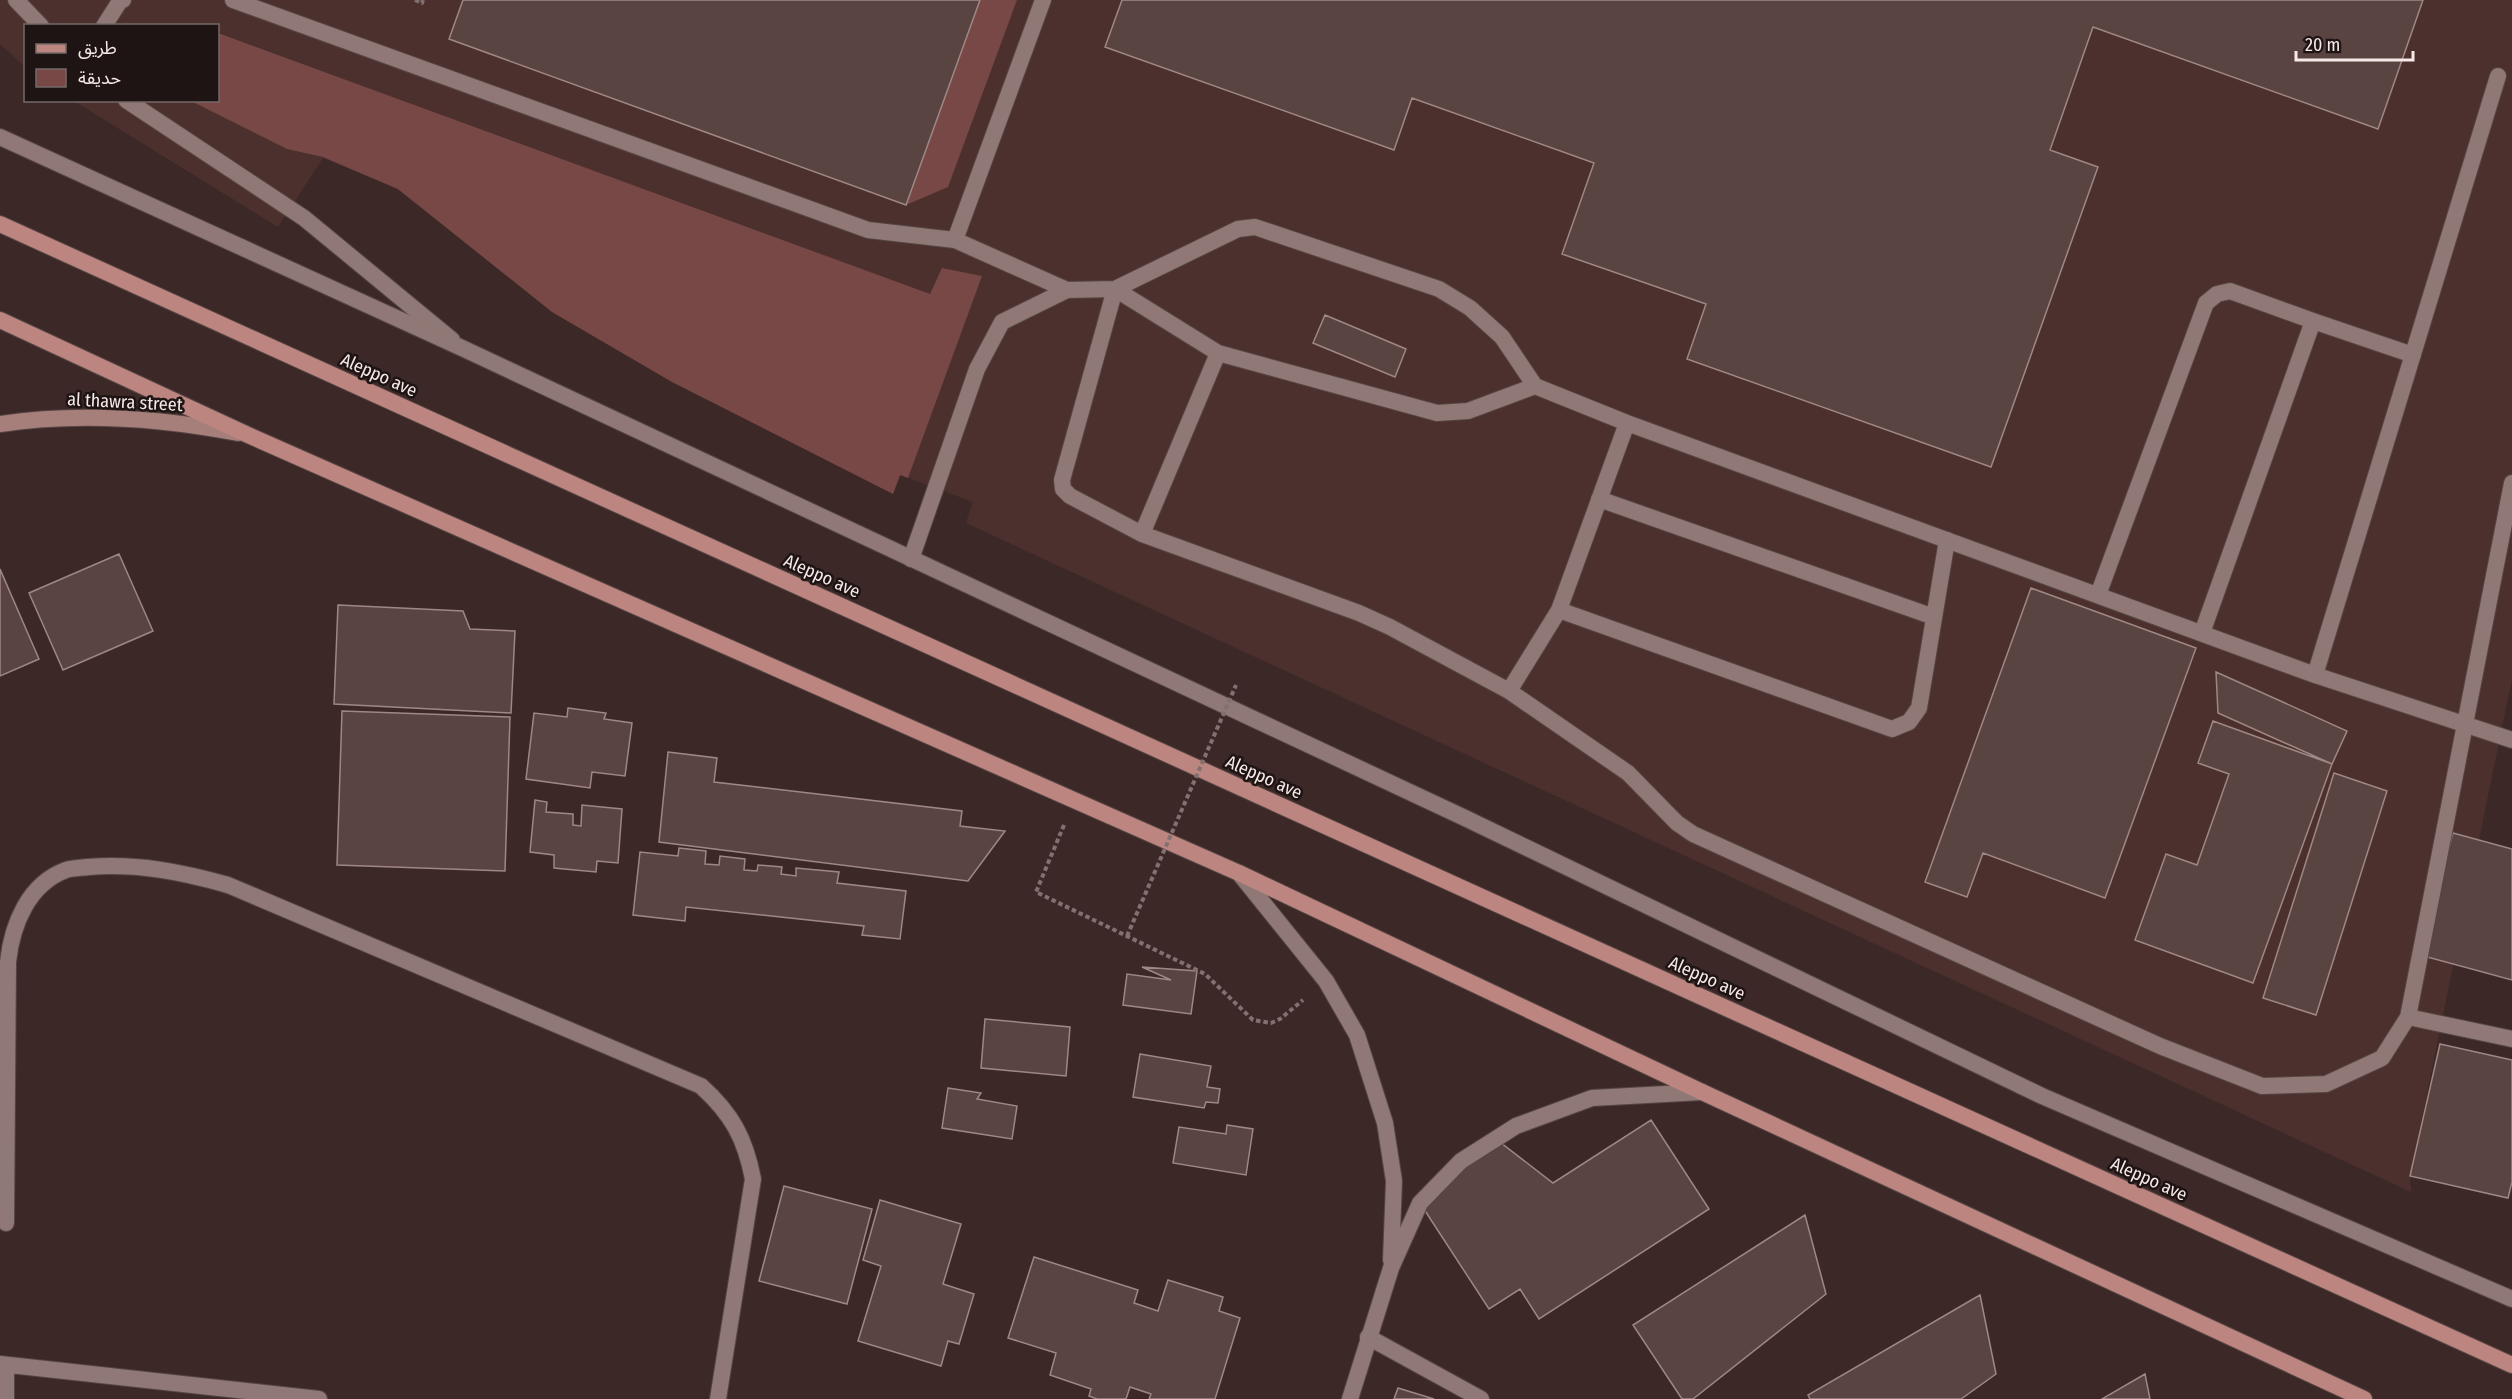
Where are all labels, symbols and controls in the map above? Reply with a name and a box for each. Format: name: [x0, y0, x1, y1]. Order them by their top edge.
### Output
legend: [24, 24, 219, 102]
scale bar: [2296, 24, 2413, 62]
text: 20 m: [2305, 34, 2340, 56]
text: طريق: [78, 37, 117, 59]
text: حديقة: [78, 67, 121, 89]
street label: Aleppo ave: [337, 348, 421, 402]
street label: al thawra street: [67, 388, 183, 416]
street label: Aleppo ave: [780, 549, 864, 603]
street label: Aleppo ave: [1222, 750, 1306, 804]
street label: Aleppo ave: [1665, 951, 1749, 1005]
street label: Aleppo ave: [2107, 1152, 2191, 1206]

